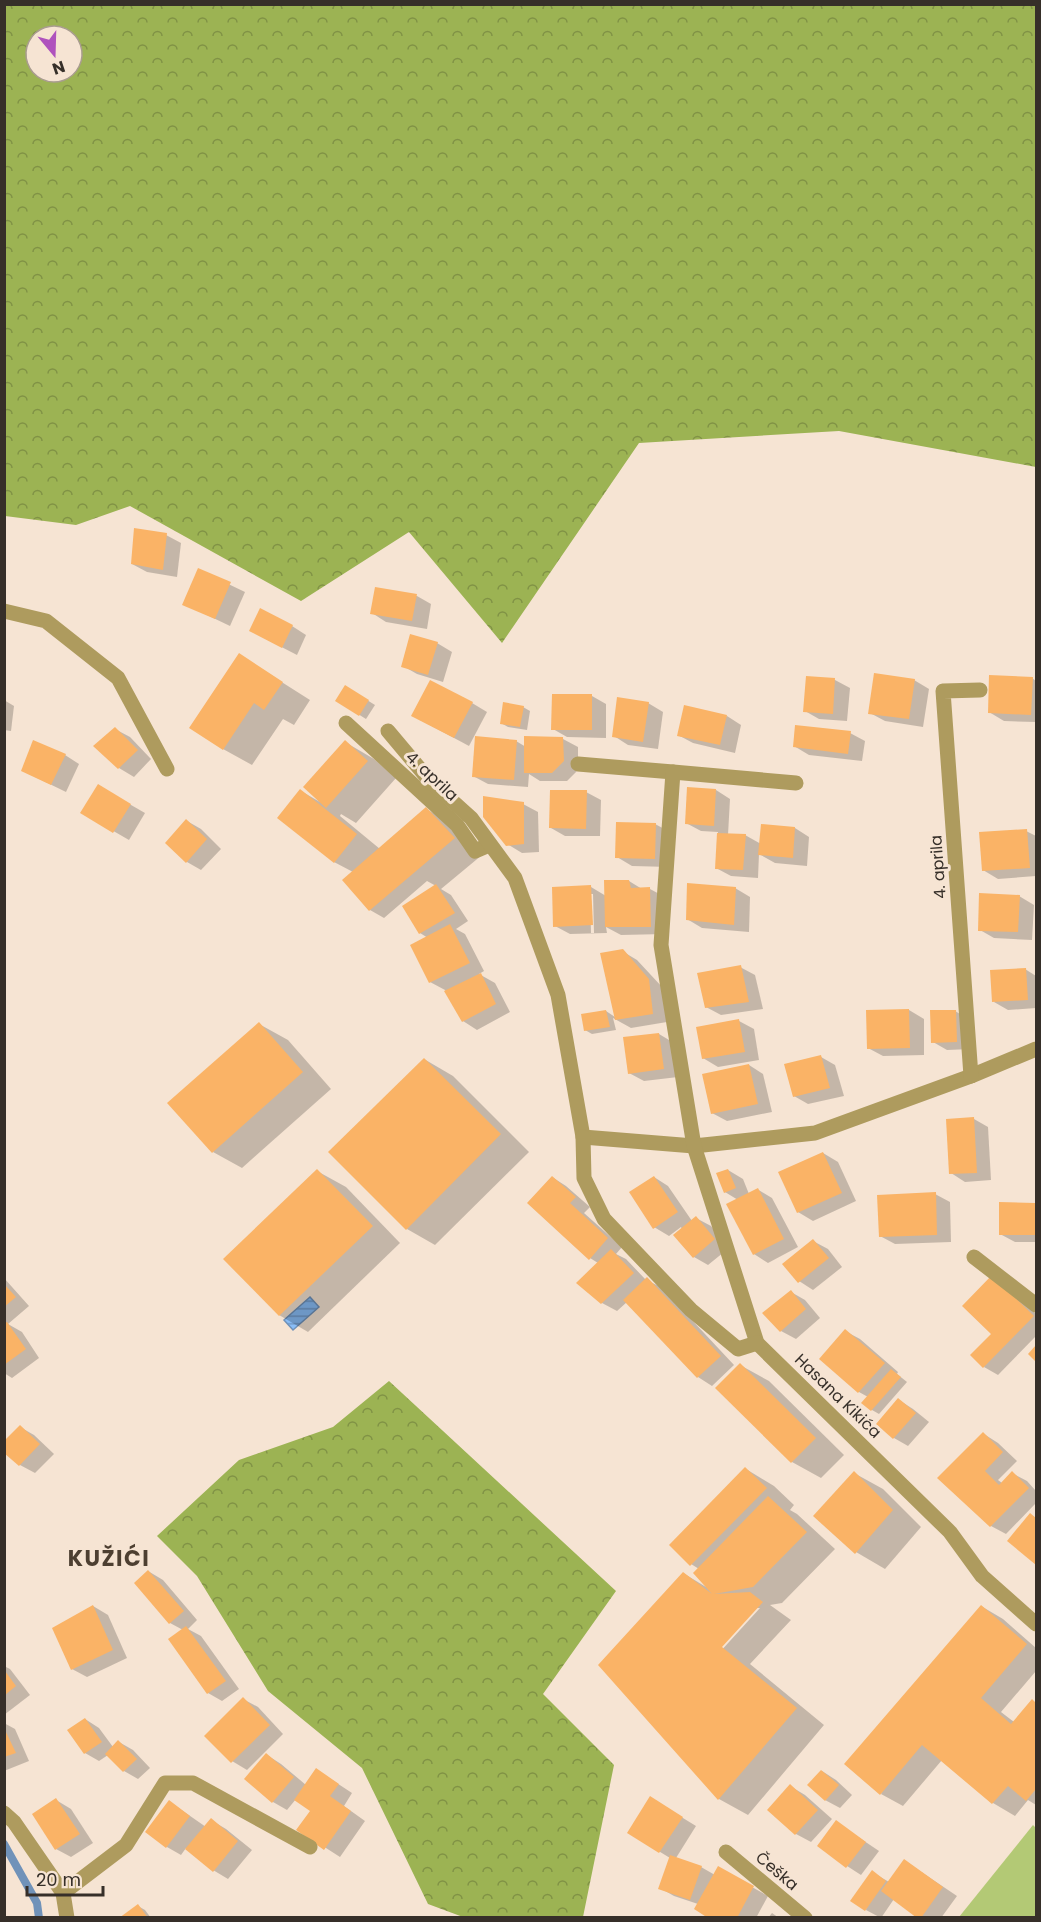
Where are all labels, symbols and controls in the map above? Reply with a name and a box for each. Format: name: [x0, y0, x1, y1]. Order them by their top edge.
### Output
north arrow: [24, 24, 84, 84]
text: N: [49, 55, 68, 81]
street label: 4. aprila: [401, 746, 463, 806]
street label: 4. aprila: [924, 834, 952, 900]
street label: Hasana Kikića: [790, 1349, 886, 1443]
district label: KUŽIĆI: [68, 1543, 150, 1574]
street label: Češka: [751, 1846, 803, 1896]
scale bar: [27, 1859, 104, 1897]
text: 20 m: [36, 1867, 81, 1892]

